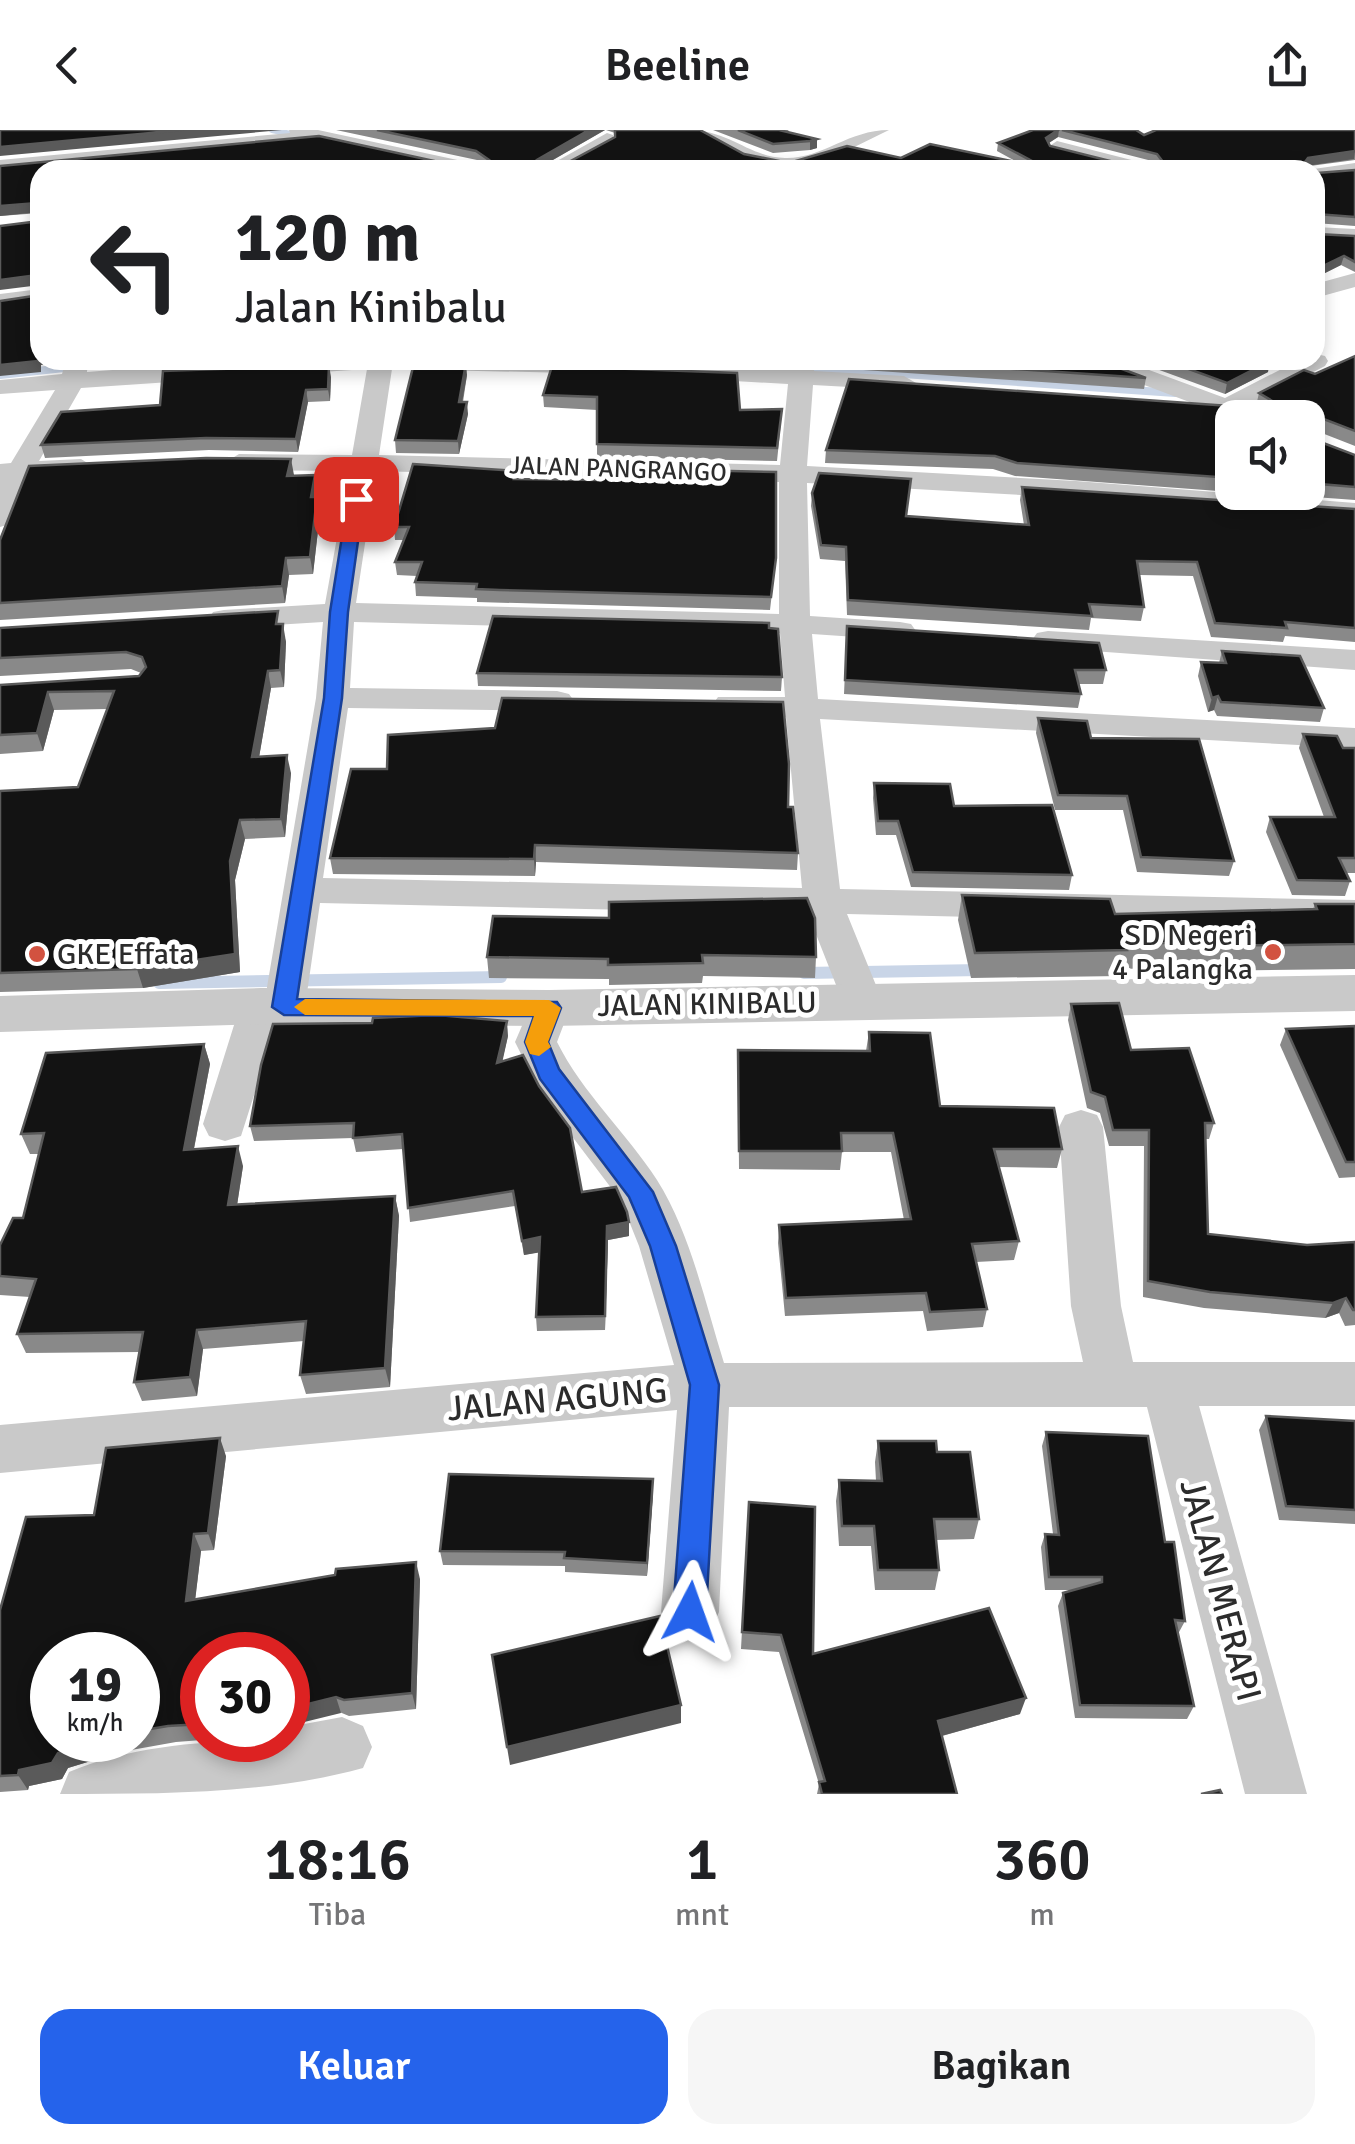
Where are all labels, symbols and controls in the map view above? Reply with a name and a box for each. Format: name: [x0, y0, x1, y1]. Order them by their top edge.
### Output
icon: back: [40, 38, 95, 93]
text: Beeline: [605, 38, 750, 93]
icon: share: [1260, 38, 1315, 93]
text: 120 m: [235, 194, 420, 280]
icon: left: [70, 200, 200, 330]
text: Jalan Kinibalu: [235, 280, 507, 335]
map controls: [1215, 400, 1325, 510]
button: sound: [1215, 400, 1325, 510]
street label: JALAN PANGRANGO: [509, 449, 727, 488]
pin: [314, 457, 399, 542]
icon: arrive: [329, 472, 384, 527]
place label: SD Negeri 4 Palangka: [1112, 917, 1253, 988]
place label: GKE Effata: [57, 936, 194, 973]
marker: SD Negeri 4 Palangka: [1262, 941, 1284, 963]
marker: GKE Effata: [26, 943, 48, 965]
street label: JALAN KINIBALU: [597, 984, 817, 1025]
street label: JALAN AGUNG: [445, 1368, 669, 1431]
street label: JALAN MERAPI: [1170, 1475, 1271, 1706]
position arrow: [638, 1560, 742, 1664]
speed limit sign: 30: [180, 1632, 310, 1762]
text: 19: [68, 1654, 122, 1716]
text: km/h: [67, 1707, 123, 1738]
text: 18:16: [264, 1823, 411, 1897]
text: 1: [686, 1823, 718, 1897]
text: 360: [994, 1823, 1091, 1897]
text: Tiba: [309, 1895, 366, 1934]
text: mnt: [675, 1895, 729, 1934]
text: m: [1029, 1895, 1055, 1934]
button: Keluar: [40, 2009, 668, 2124]
button: Bagikan: [688, 2009, 1315, 2124]

